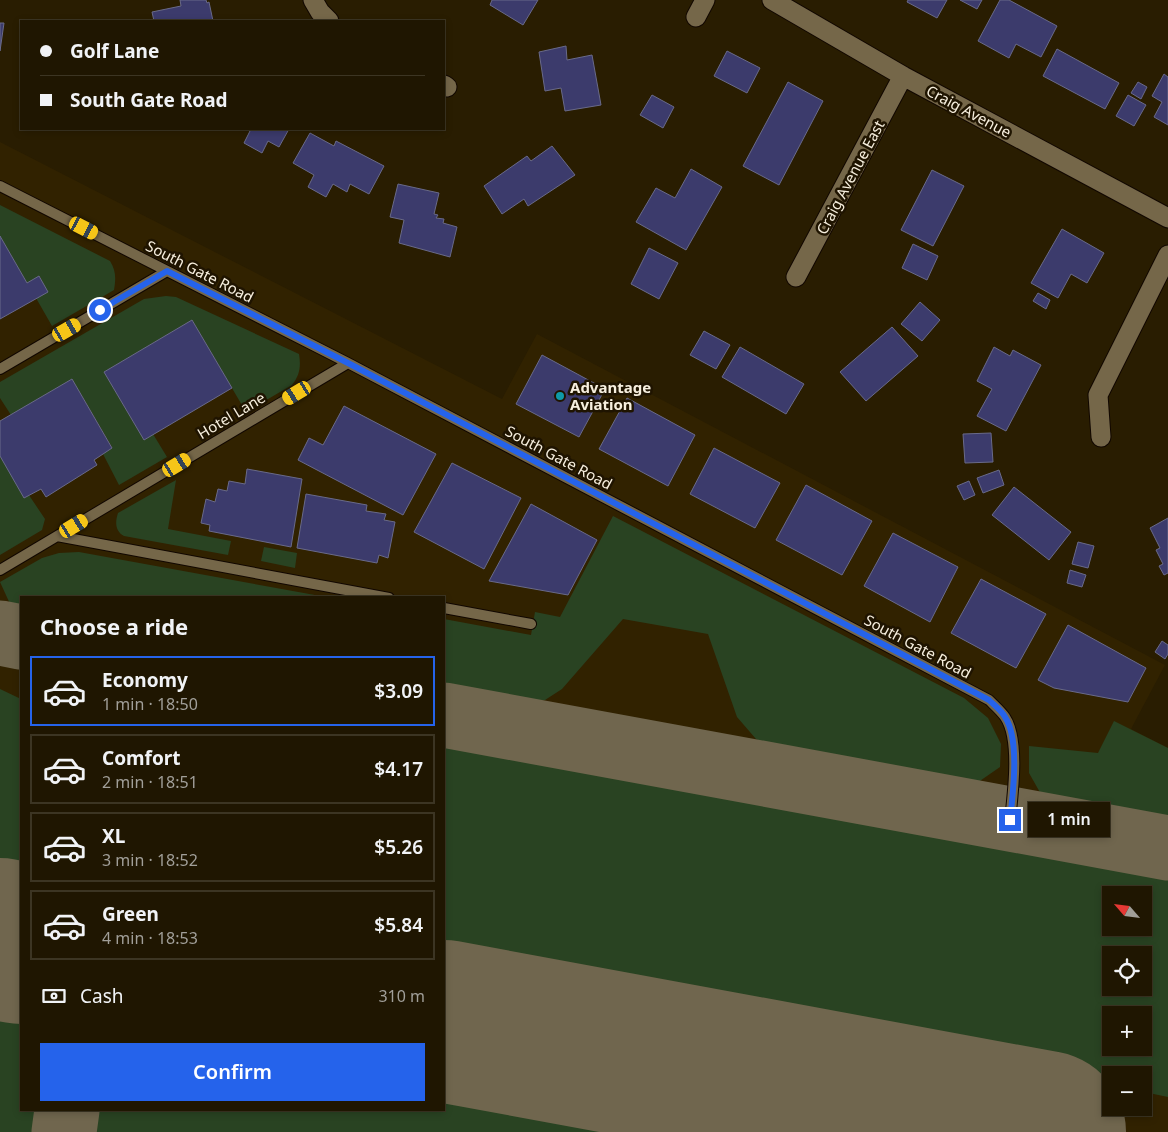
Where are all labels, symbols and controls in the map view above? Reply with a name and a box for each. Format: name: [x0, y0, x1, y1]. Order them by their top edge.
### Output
text: Golf Lane: [70, 38, 159, 64]
street label: Craig Avenue: [923, 80, 1015, 142]
text: South Gate Road: [70, 87, 228, 113]
street label: Craig Avenue East: [811, 116, 889, 238]
car: [67, 215, 100, 241]
street label: South Gate Road: [143, 235, 257, 307]
route start: [89, 299, 111, 321]
car: [50, 316, 83, 344]
place label: Advantage Aviation: [570, 377, 651, 414]
car: [280, 379, 313, 407]
street label: Hotel Lane: [193, 387, 269, 443]
marker: Advantage Aviation: [554, 390, 566, 402]
street label: South Gate Road: [502, 420, 616, 494]
car: [160, 451, 193, 479]
car: [57, 512, 90, 540]
street label: South Gate Road: [861, 609, 975, 683]
text: Choose a ride: [40, 611, 188, 641]
text: Economy: [102, 667, 188, 693]
icon: car: [42, 669, 87, 714]
text: $3.09: [374, 678, 423, 704]
text: 1 min · 18:50: [102, 693, 198, 715]
text: Comfort: [102, 745, 181, 771]
icon: car: [42, 747, 87, 792]
text: $4.17: [374, 756, 423, 782]
text: 2 min · 18:51: [102, 771, 198, 793]
callout: 1 min: [1028, 802, 1110, 838]
text: 1 min: [1047, 808, 1091, 830]
route end: [999, 809, 1021, 831]
text: XL: [102, 823, 125, 849]
icon: car: [42, 825, 87, 870]
text: $5.26: [374, 834, 423, 860]
text: 3 min · 18:52: [102, 849, 198, 871]
north arrow: [1102, 886, 1152, 936]
map controls: [1102, 886, 1152, 1116]
text: Green: [102, 901, 159, 927]
icon: car: [42, 903, 87, 948]
text: $5.84: [374, 912, 423, 938]
text: 4 min · 18:53: [102, 927, 198, 949]
button: locate: [1102, 946, 1152, 996]
icon: cash: [40, 982, 68, 1010]
text: Cash: [80, 983, 124, 1009]
text: 310 m: [378, 985, 425, 1007]
button: +: [1102, 1006, 1152, 1056]
button: Confirm: [40, 1043, 425, 1101]
button: −: [1102, 1066, 1152, 1116]

